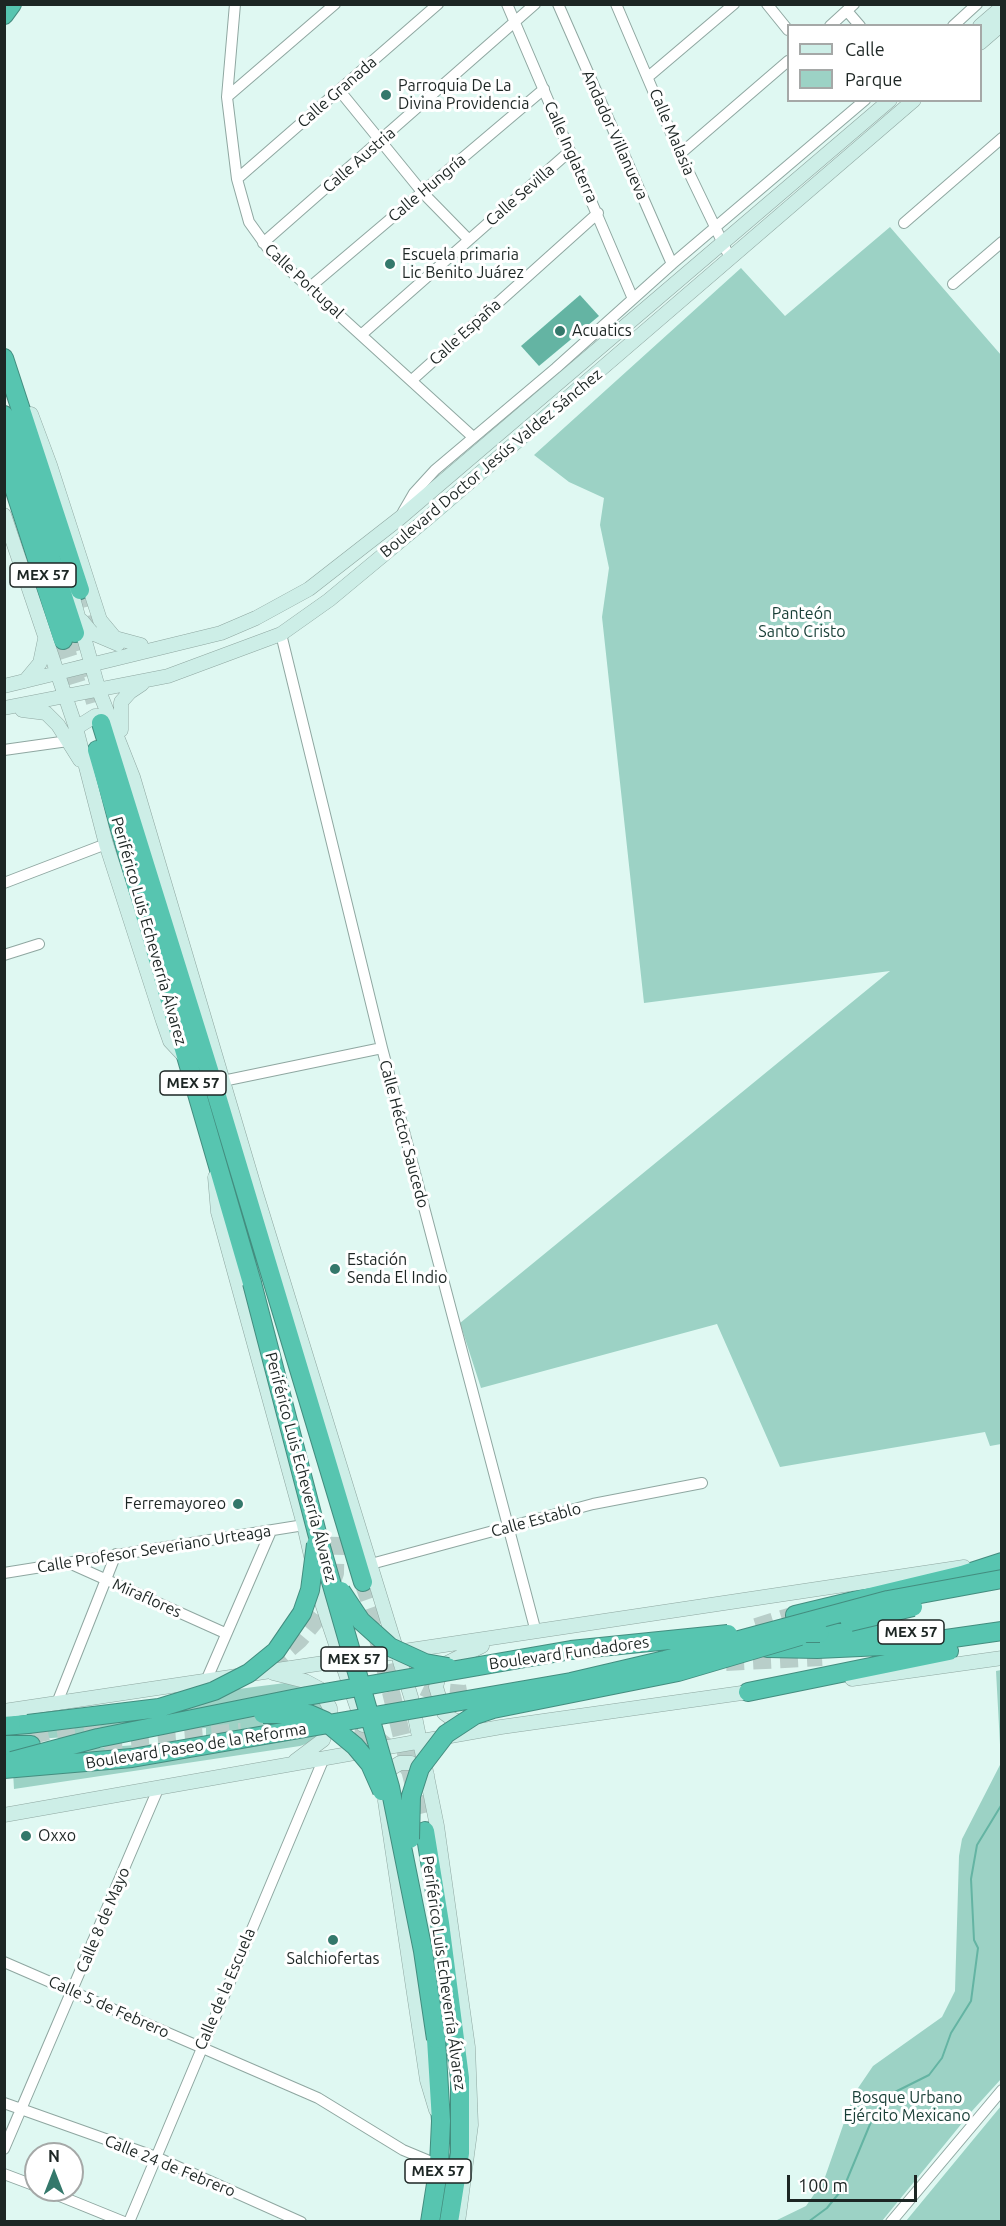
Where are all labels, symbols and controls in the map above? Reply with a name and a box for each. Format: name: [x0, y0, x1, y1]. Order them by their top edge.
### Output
legend: [787, 24, 982, 102]
text: Calle: [845, 39, 885, 59]
street label: Calle Granada: [293, 52, 381, 132]
street label: Andador Villanueva: [578, 67, 652, 203]
text: Parque: [845, 69, 902, 89]
place label: Parroquia De La Divina Providencia: [398, 76, 529, 114]
street label: Calle Malasia: [645, 86, 699, 178]
marker: Parroquia De La Divina Providencia: [379, 88, 393, 102]
street label: Calle Inglaterra: [540, 98, 602, 206]
street label: Calle Austria: [319, 123, 399, 197]
street label: Calle Hungría: [384, 150, 470, 226]
street label: Calle Sevilla: [482, 160, 558, 230]
street label: Calle Portugal: [261, 240, 347, 322]
place label: Escuela primaria Lic Benito Juárez: [402, 245, 524, 283]
marker: Escuela primaria Lic Benito Juárez: [383, 257, 397, 271]
street label: Calle España: [425, 295, 505, 369]
place label: Acuatics: [572, 321, 632, 341]
marker: Acuatics: [553, 324, 567, 338]
street label: Boulevard Doctor Jesús Valdez Sánchez: [376, 364, 606, 562]
road number: MEX 57: [10, 563, 76, 587]
park label: Panteón Santo Cristo: [758, 604, 846, 642]
street label: Periférico Luis Echeverría Álvarez: [107, 815, 191, 1047]
street label: Calle Héctor Saucedo: [375, 1058, 433, 1210]
road number: MEX 57: [160, 1071, 226, 1095]
place label: Estación Senda El Indio: [347, 1250, 447, 1288]
marker: Estación Senda El Indio: [328, 1262, 342, 1276]
street label: Periférico Luis Echeverría Álvarez: [261, 1350, 341, 1584]
place label: Ferremayoreo: [125, 1494, 226, 1514]
marker: Ferremayoreo: [231, 1497, 245, 1511]
street label: Calle Establo: [489, 1499, 583, 1541]
street label: Calle Profesor Severiano Urteaga: [36, 1521, 272, 1577]
street label: Miraflores: [110, 1574, 184, 1622]
road number: MEX 57: [878, 1620, 944, 1644]
street label: Boulevard Fundadores: [488, 1632, 650, 1674]
road number: MEX 57: [321, 1647, 387, 1671]
street label: Boulevard Paseo de la Reforma: [84, 1719, 308, 1773]
place label: Oxxo: [38, 1826, 76, 1846]
marker: Oxxo: [19, 1829, 33, 1843]
street label: Periférico Luis Echeverría Álvarez: [418, 1854, 470, 2092]
street label: Calle 8 de Mayo: [72, 1864, 134, 1976]
street label: Calle de la Escuela: [191, 1925, 259, 2053]
marker: Salchiofertas: [326, 1933, 340, 1947]
place label: Salchiofertas: [286, 1949, 380, 1969]
street label: Calle 5 de Febrero: [46, 1972, 172, 2042]
park label: Bosque Urbano Ejército Mexicano: [843, 2088, 971, 2126]
street label: Calle 24 de Febrero: [102, 2131, 238, 2201]
north arrow: [24, 2142, 84, 2202]
text: N: [48, 2147, 60, 2165]
road number: MEX 57: [405, 2159, 471, 2183]
scale bar: [790, 2163, 920, 2201]
text: 100 m: [798, 2175, 848, 2195]

